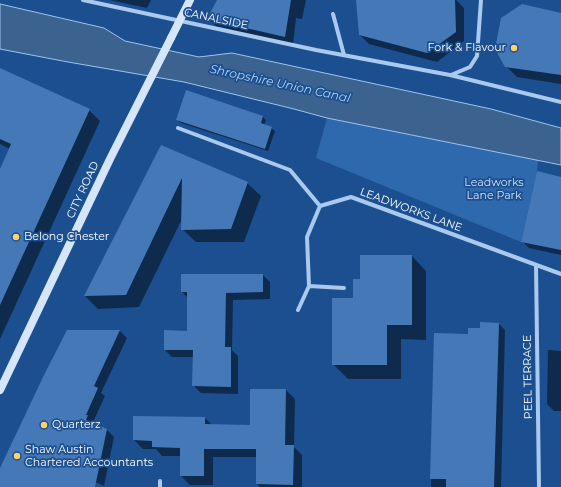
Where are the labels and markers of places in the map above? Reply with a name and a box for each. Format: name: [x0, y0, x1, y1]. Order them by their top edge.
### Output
place label: Fork & Flavour: [428, 41, 506, 55]
marker: Fork & Flavour: [509, 43, 519, 53]
place label: Belong Chester: [24, 230, 109, 244]
marker: Belong Chester: [11, 232, 21, 242]
place label: Quarterz: [52, 418, 101, 432]
marker: Quarterz: [39, 420, 49, 430]
place label: Shaw Austin Chartered Accountants: [25, 443, 153, 469]
marker: Shaw Austin Chartered Accountants: [12, 451, 22, 461]

